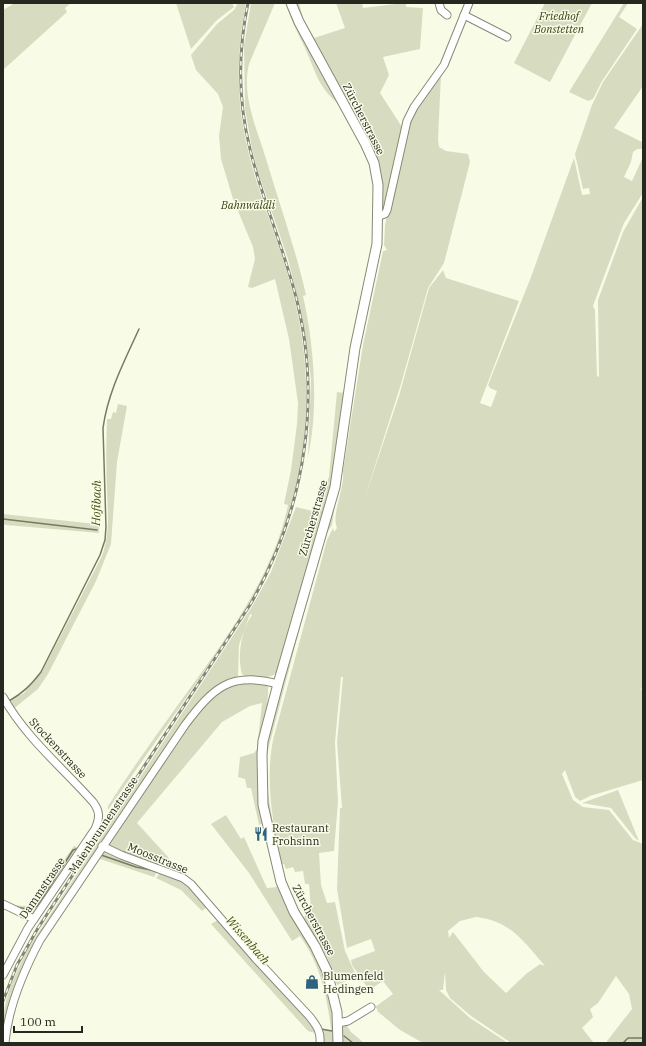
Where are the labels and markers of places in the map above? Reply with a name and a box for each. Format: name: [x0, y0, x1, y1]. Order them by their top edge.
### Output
place label: Restaurant Frohsinn: [272, 821, 329, 848]
restaurant icon: Restaurant Frohsinn: [253, 826, 269, 842]
place label: Blumenfeld Hedingen: [323, 969, 384, 996]
shop icon: Blumenfeld Hedingen: [304, 974, 320, 990]

